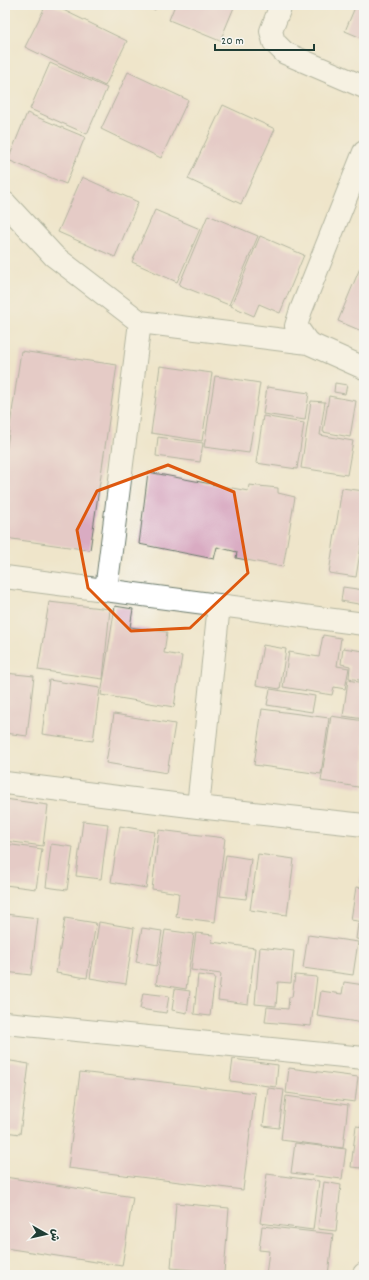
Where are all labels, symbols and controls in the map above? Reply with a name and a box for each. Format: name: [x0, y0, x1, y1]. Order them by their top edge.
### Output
scale bar: [215, 26, 314, 52]
text: 20 m: [221, 33, 244, 50]
north arrow: [26, 1214, 66, 1254]
text: ش: [45, 1228, 63, 1242]

